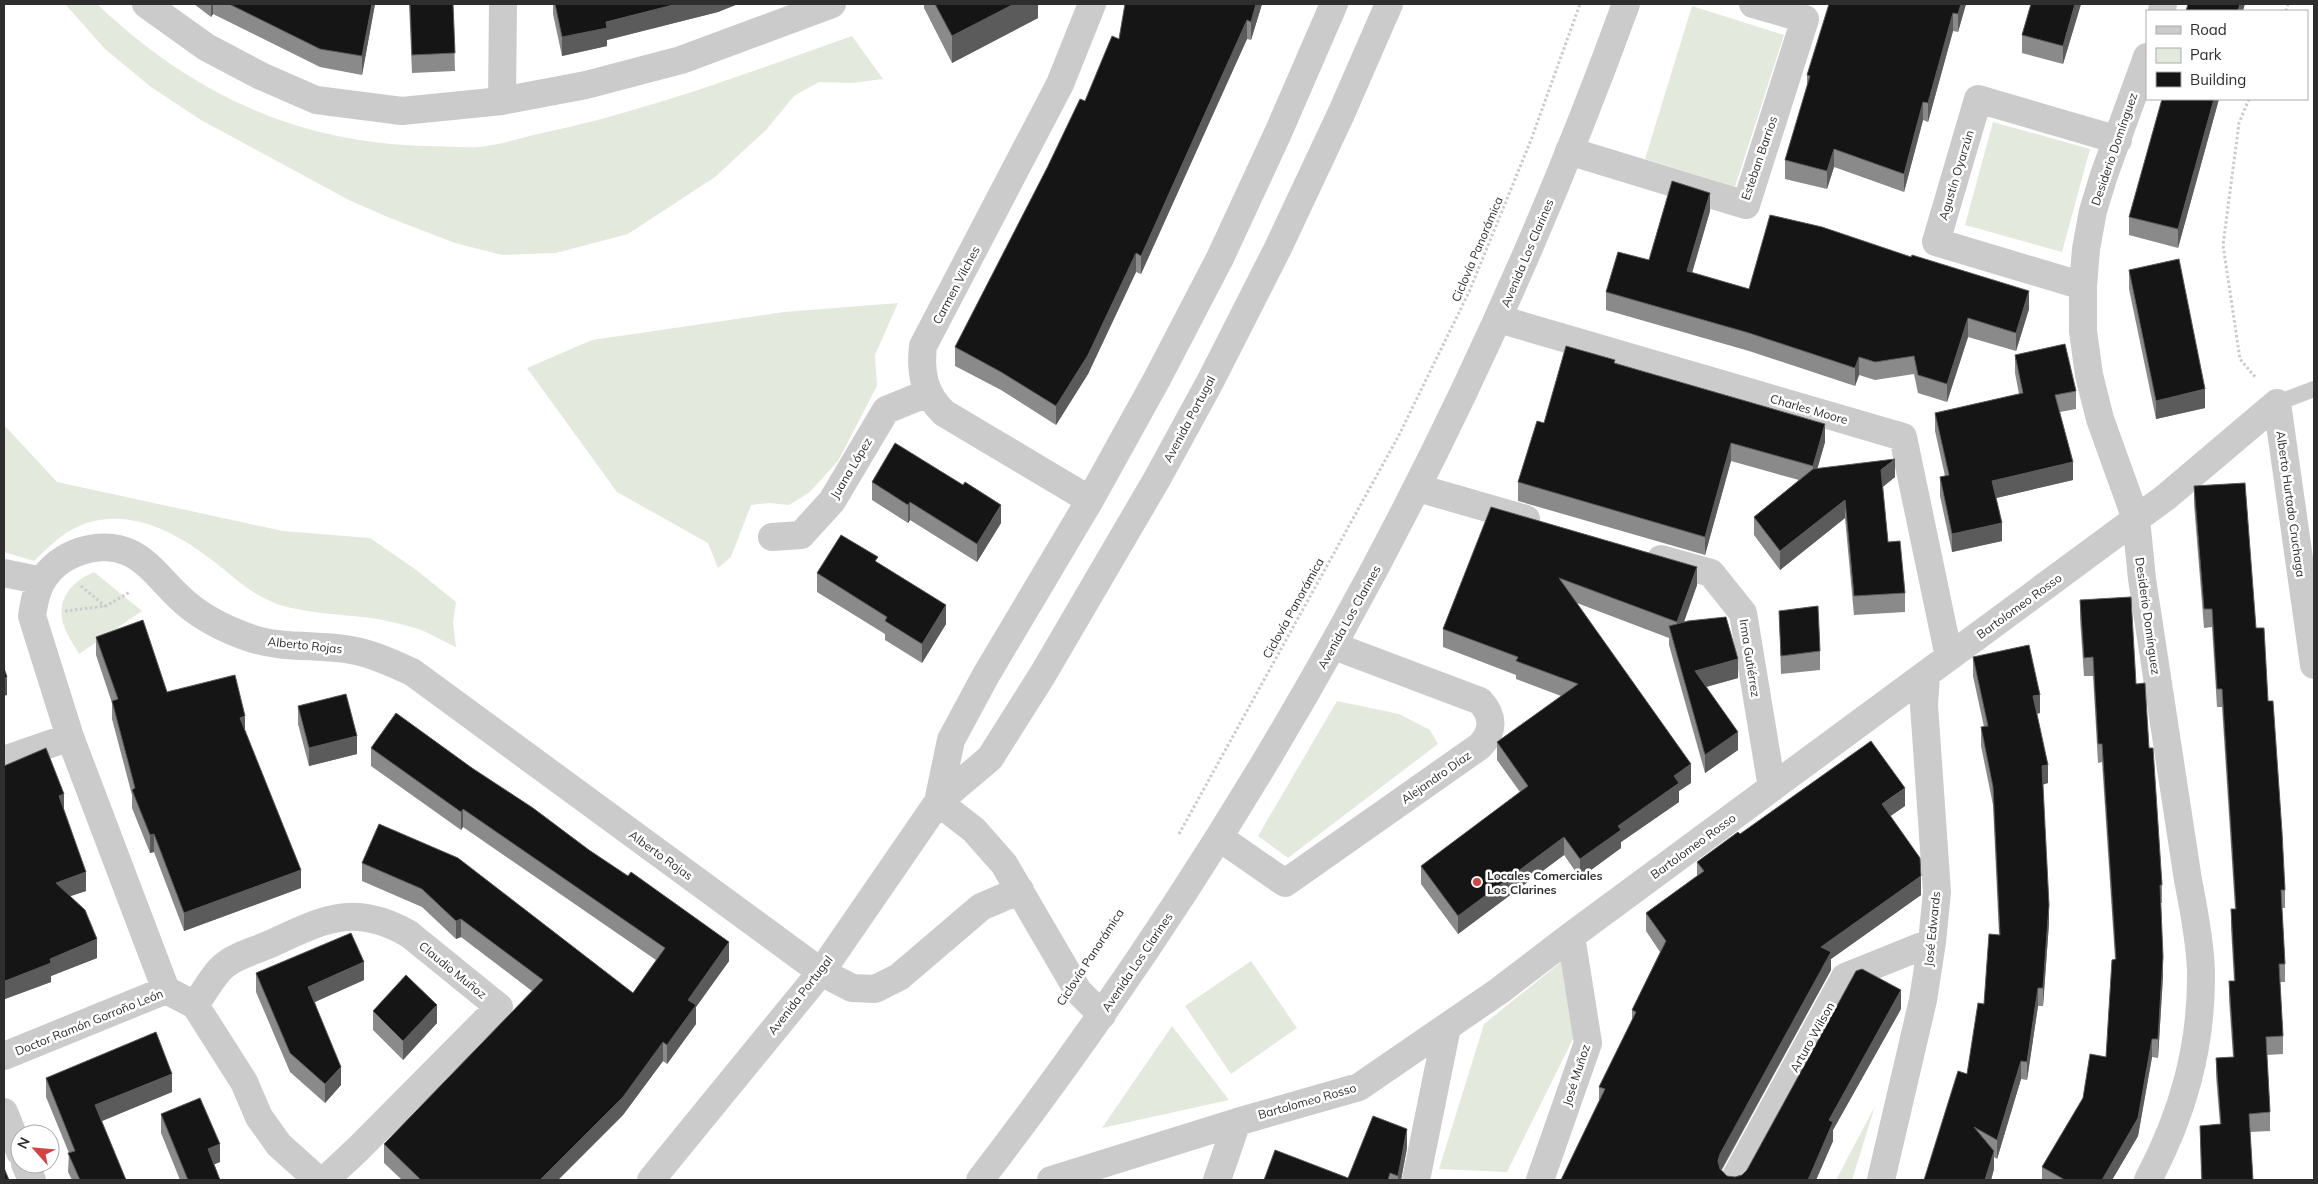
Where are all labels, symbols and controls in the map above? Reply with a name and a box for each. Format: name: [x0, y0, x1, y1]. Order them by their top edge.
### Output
legend: [2146, 10, 2308, 100]
text: Road: [2190, 20, 2227, 39]
text: Park: [2190, 45, 2222, 64]
text: Building: [2190, 70, 2246, 89]
street label: Desiderio Domínguez: [2088, 91, 2140, 207]
street label: Esteban Barrios: [1738, 114, 1780, 202]
street label: Agustín Oyarzún: [1935, 128, 1977, 222]
street label: Ciclovía Panorámica: [1448, 194, 1506, 304]
street label: Avenida Los Clarines: [1497, 197, 1557, 309]
street label: Carmen Vilches: [929, 243, 983, 327]
street label: Avenida Portugal: [1160, 373, 1218, 465]
street label: Charles Moore: [1768, 391, 1850, 427]
street label: Alberto Hurtado Cruchaga: [2273, 430, 2309, 578]
street label: Juana López: [827, 435, 875, 501]
street label: Ciclovía Panorámica: [1259, 555, 1327, 661]
street label: Desiderio Domínguez: [2132, 556, 2164, 676]
street label: Avenida Los Clarines: [1314, 563, 1384, 671]
street label: Bartolomeo Rosso: [1974, 570, 2065, 642]
street label: Irma Gutiérrez: [1736, 618, 1764, 698]
street label: Alberto Rojas: [267, 634, 343, 656]
street label: Alejandro Díaz: [1398, 747, 1474, 807]
street label: Bartolomeo Rosso: [1648, 810, 1739, 882]
street label: Alberto Rojas: [626, 827, 696, 883]
place label: Locales Comerciales Los Clarines: [1487, 868, 1602, 897]
marker: Locales Comerciales Los Clarines: [1471, 876, 1483, 888]
street label: José Edwards: [1921, 891, 1943, 967]
street label: Ciclovía Panorámica: [1053, 906, 1127, 1008]
street label: Avenida Los Clarines: [1098, 910, 1176, 1014]
street label: Claudio Muñoz: [416, 938, 490, 1002]
street label: Avenida Portugal: [764, 952, 836, 1038]
street label: Doctor Ramón Gorroño León: [13, 985, 165, 1059]
street label: Arturo Wilson: [1787, 999, 1837, 1075]
street label: José Muñoz: [1559, 1042, 1593, 1108]
street label: Bartolomeo Rosso: [1256, 1080, 1358, 1122]
north arrow: [10, 1124, 60, 1174]
text: N: [13, 1134, 34, 1152]

